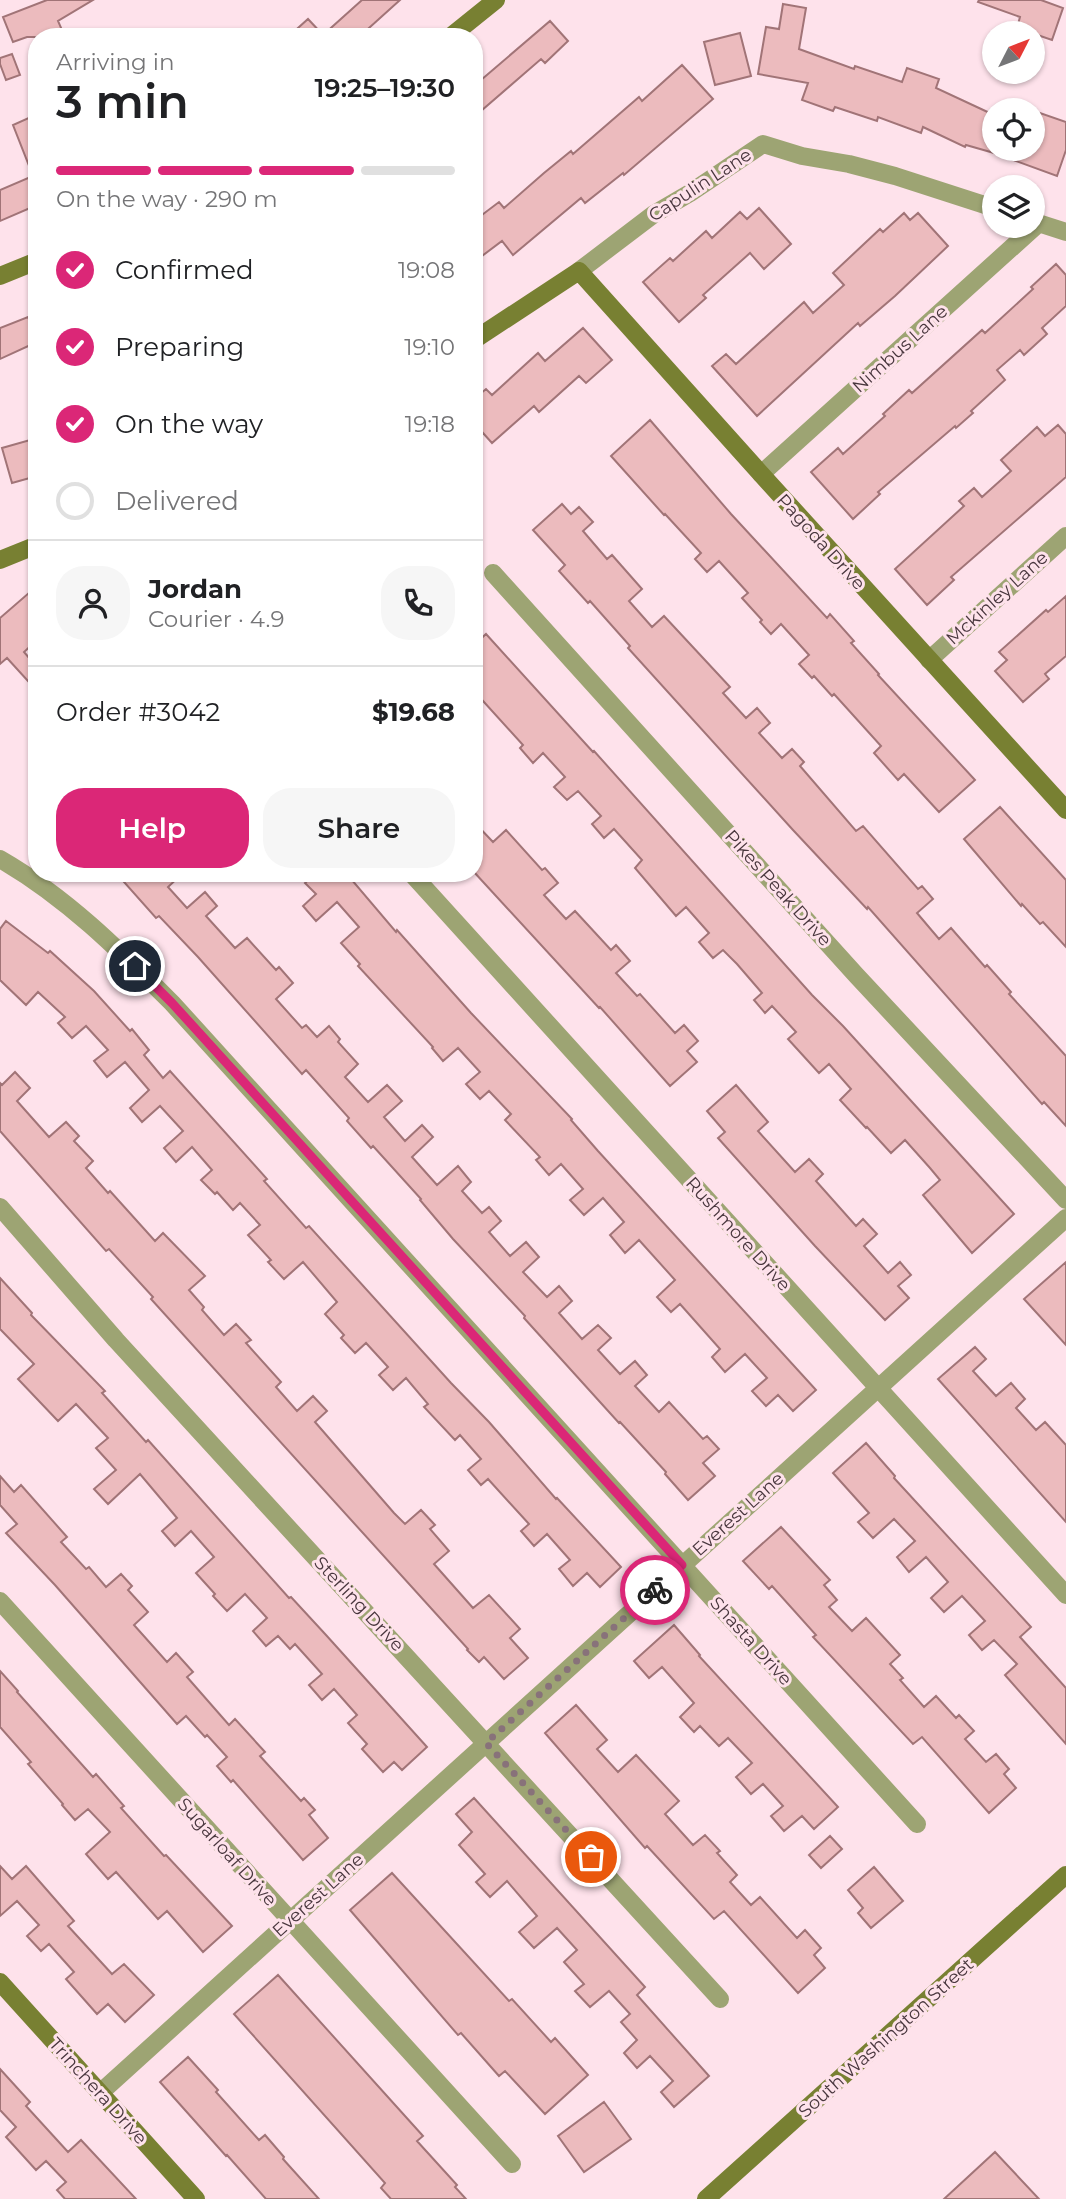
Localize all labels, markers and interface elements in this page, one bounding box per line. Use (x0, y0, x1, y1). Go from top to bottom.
north arrow (982, 21, 1045, 84)
map controls (982, 21, 1045, 238)
text: Arriving in (56, 48, 175, 76)
text: 19:25–19:30 (314, 72, 455, 104)
text: 3 min (56, 73, 189, 130)
button: locate (982, 98, 1045, 161)
street label: Capulin Lane (644, 143, 756, 226)
button: layers (982, 175, 1045, 238)
text: On the way · 290 m (56, 185, 278, 213)
icon: check (56, 251, 94, 289)
text: Confirmed (115, 254, 254, 286)
text: 19:08 (398, 256, 455, 284)
street label: Nimbus Lane (848, 300, 952, 398)
icon: check (56, 328, 94, 366)
text: Preparing (115, 331, 244, 363)
text: 19:10 (404, 333, 455, 361)
icon: check (56, 405, 94, 443)
text: On the way (115, 408, 263, 440)
text: 19:18 (405, 410, 455, 438)
text: Delivered (115, 485, 239, 517)
street label: Pagoda Drive (772, 489, 870, 595)
street label: Mckinley Lane (942, 546, 1052, 649)
button: person (56, 566, 130, 640)
button: phone (381, 566, 455, 640)
text: Jordan (148, 573, 242, 605)
text: Courier · 4.9 (148, 605, 284, 633)
text: Order #3042 (56, 696, 220, 728)
text: $19.68 (372, 696, 455, 728)
button: Help (56, 788, 249, 868)
button: Share (263, 788, 455, 868)
street label: Pikes Peak Drive (720, 825, 836, 951)
pin (105, 936, 165, 996)
icon: home (116, 947, 154, 985)
street label: Rushmore Drive (681, 1172, 795, 1296)
street label: Everest Lane (688, 1467, 788, 1561)
street label: Sterling Drive (309, 1552, 409, 1656)
courier (620, 1555, 690, 1625)
icon: bike (636, 1571, 674, 1609)
street label: Shasta Drive (705, 1592, 797, 1690)
street label: Sugarloaf Drive (173, 1793, 281, 1911)
pin (561, 1827, 621, 1887)
icon: bag (572, 1838, 610, 1876)
street label: Everest Lane (268, 1848, 368, 1942)
street label: South Washington Street (794, 1954, 978, 2122)
street label: Trinchera Drive (44, 2033, 152, 2149)

